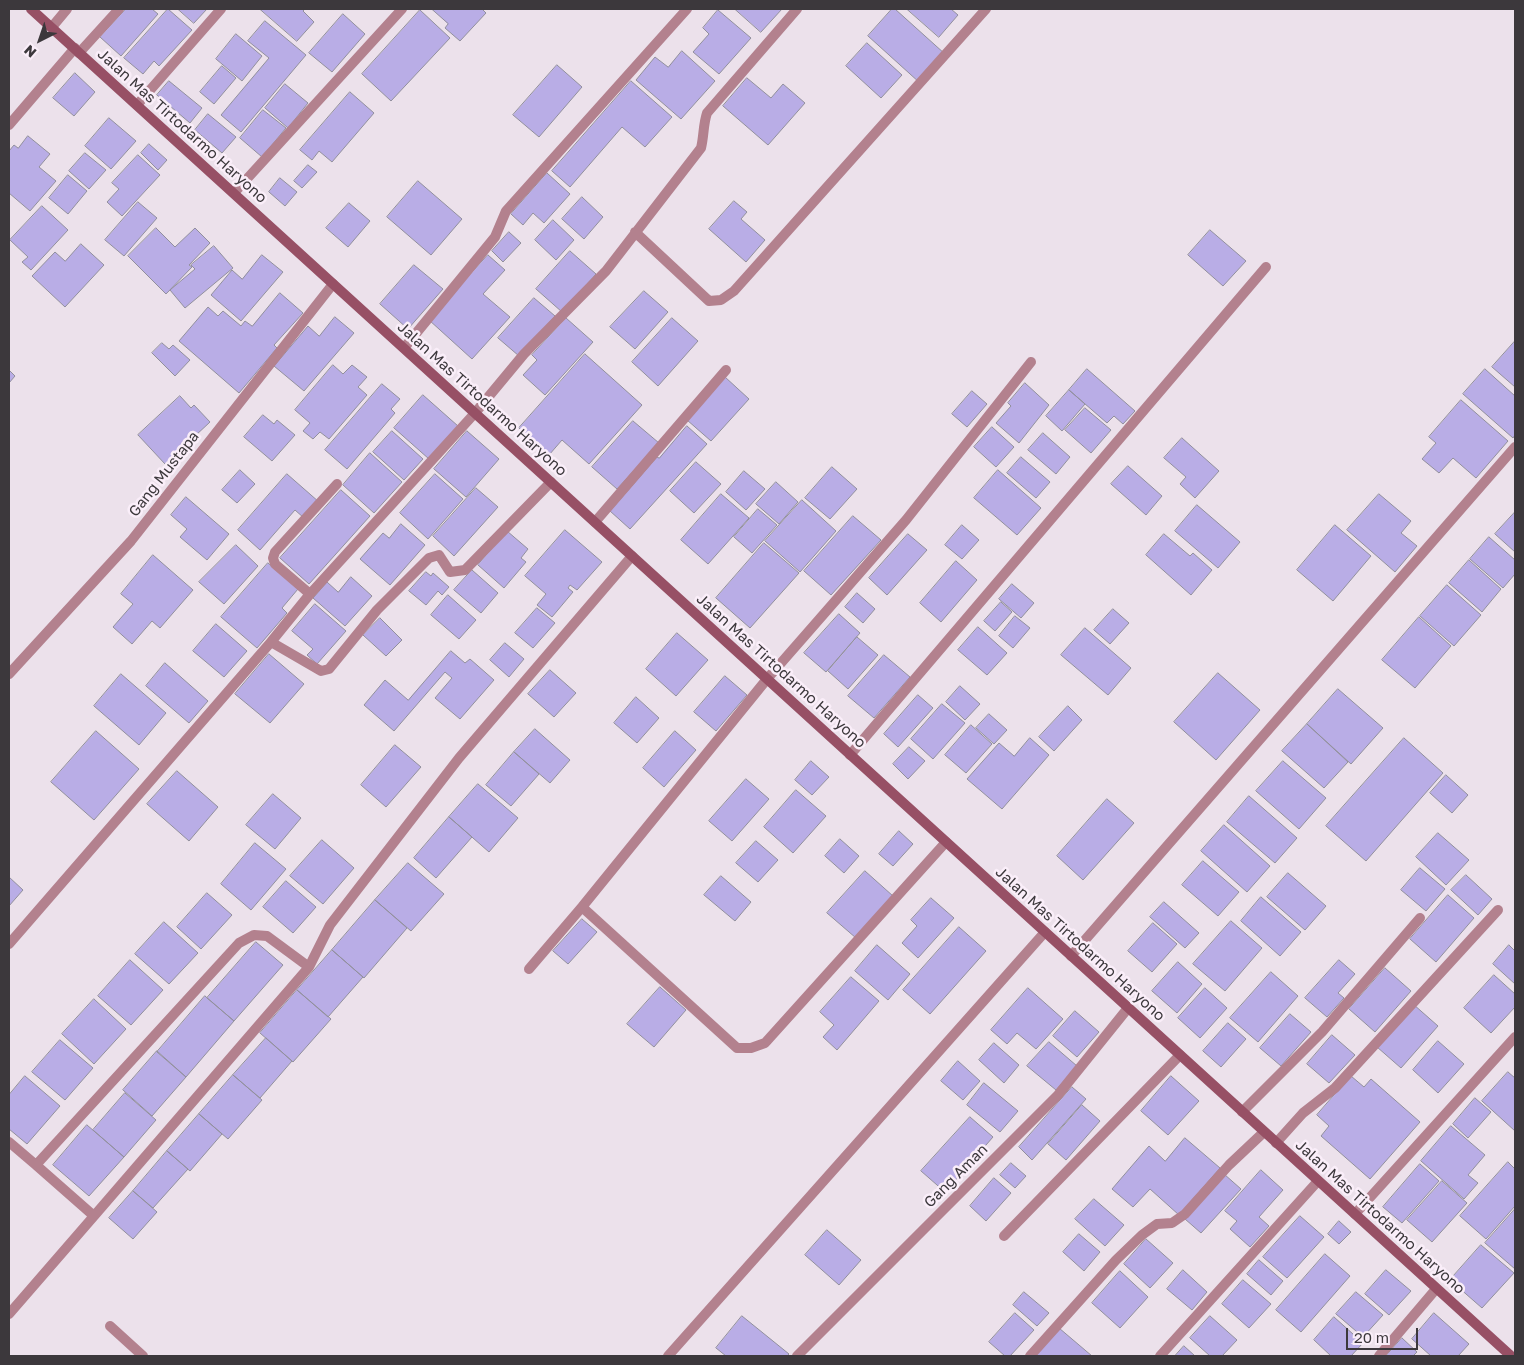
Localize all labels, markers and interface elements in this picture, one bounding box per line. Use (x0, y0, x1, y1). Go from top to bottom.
north arrow (15, 15, 65, 65)
text: N (20, 42, 39, 62)
street label: Jalan Mas Tirtodarmo Haryono (94, 45, 270, 207)
street label: Jalan Mas Tirtodarmo Haryono (394, 318, 570, 480)
street label: Gang Mustapa (125, 428, 203, 520)
street label: Jalan Mas Tirtodarmo Haryono (693, 590, 869, 752)
street label: Jalan Mas Tirtodarmo Haryono (992, 863, 1168, 1025)
street label: Jalan Mas Tirtodarmo Haryono (1292, 1136, 1468, 1298)
street label: Gang Aman (921, 1141, 991, 1211)
scale bar (1349, 1318, 1422, 1350)
text: 20 m (1354, 1328, 1389, 1346)

